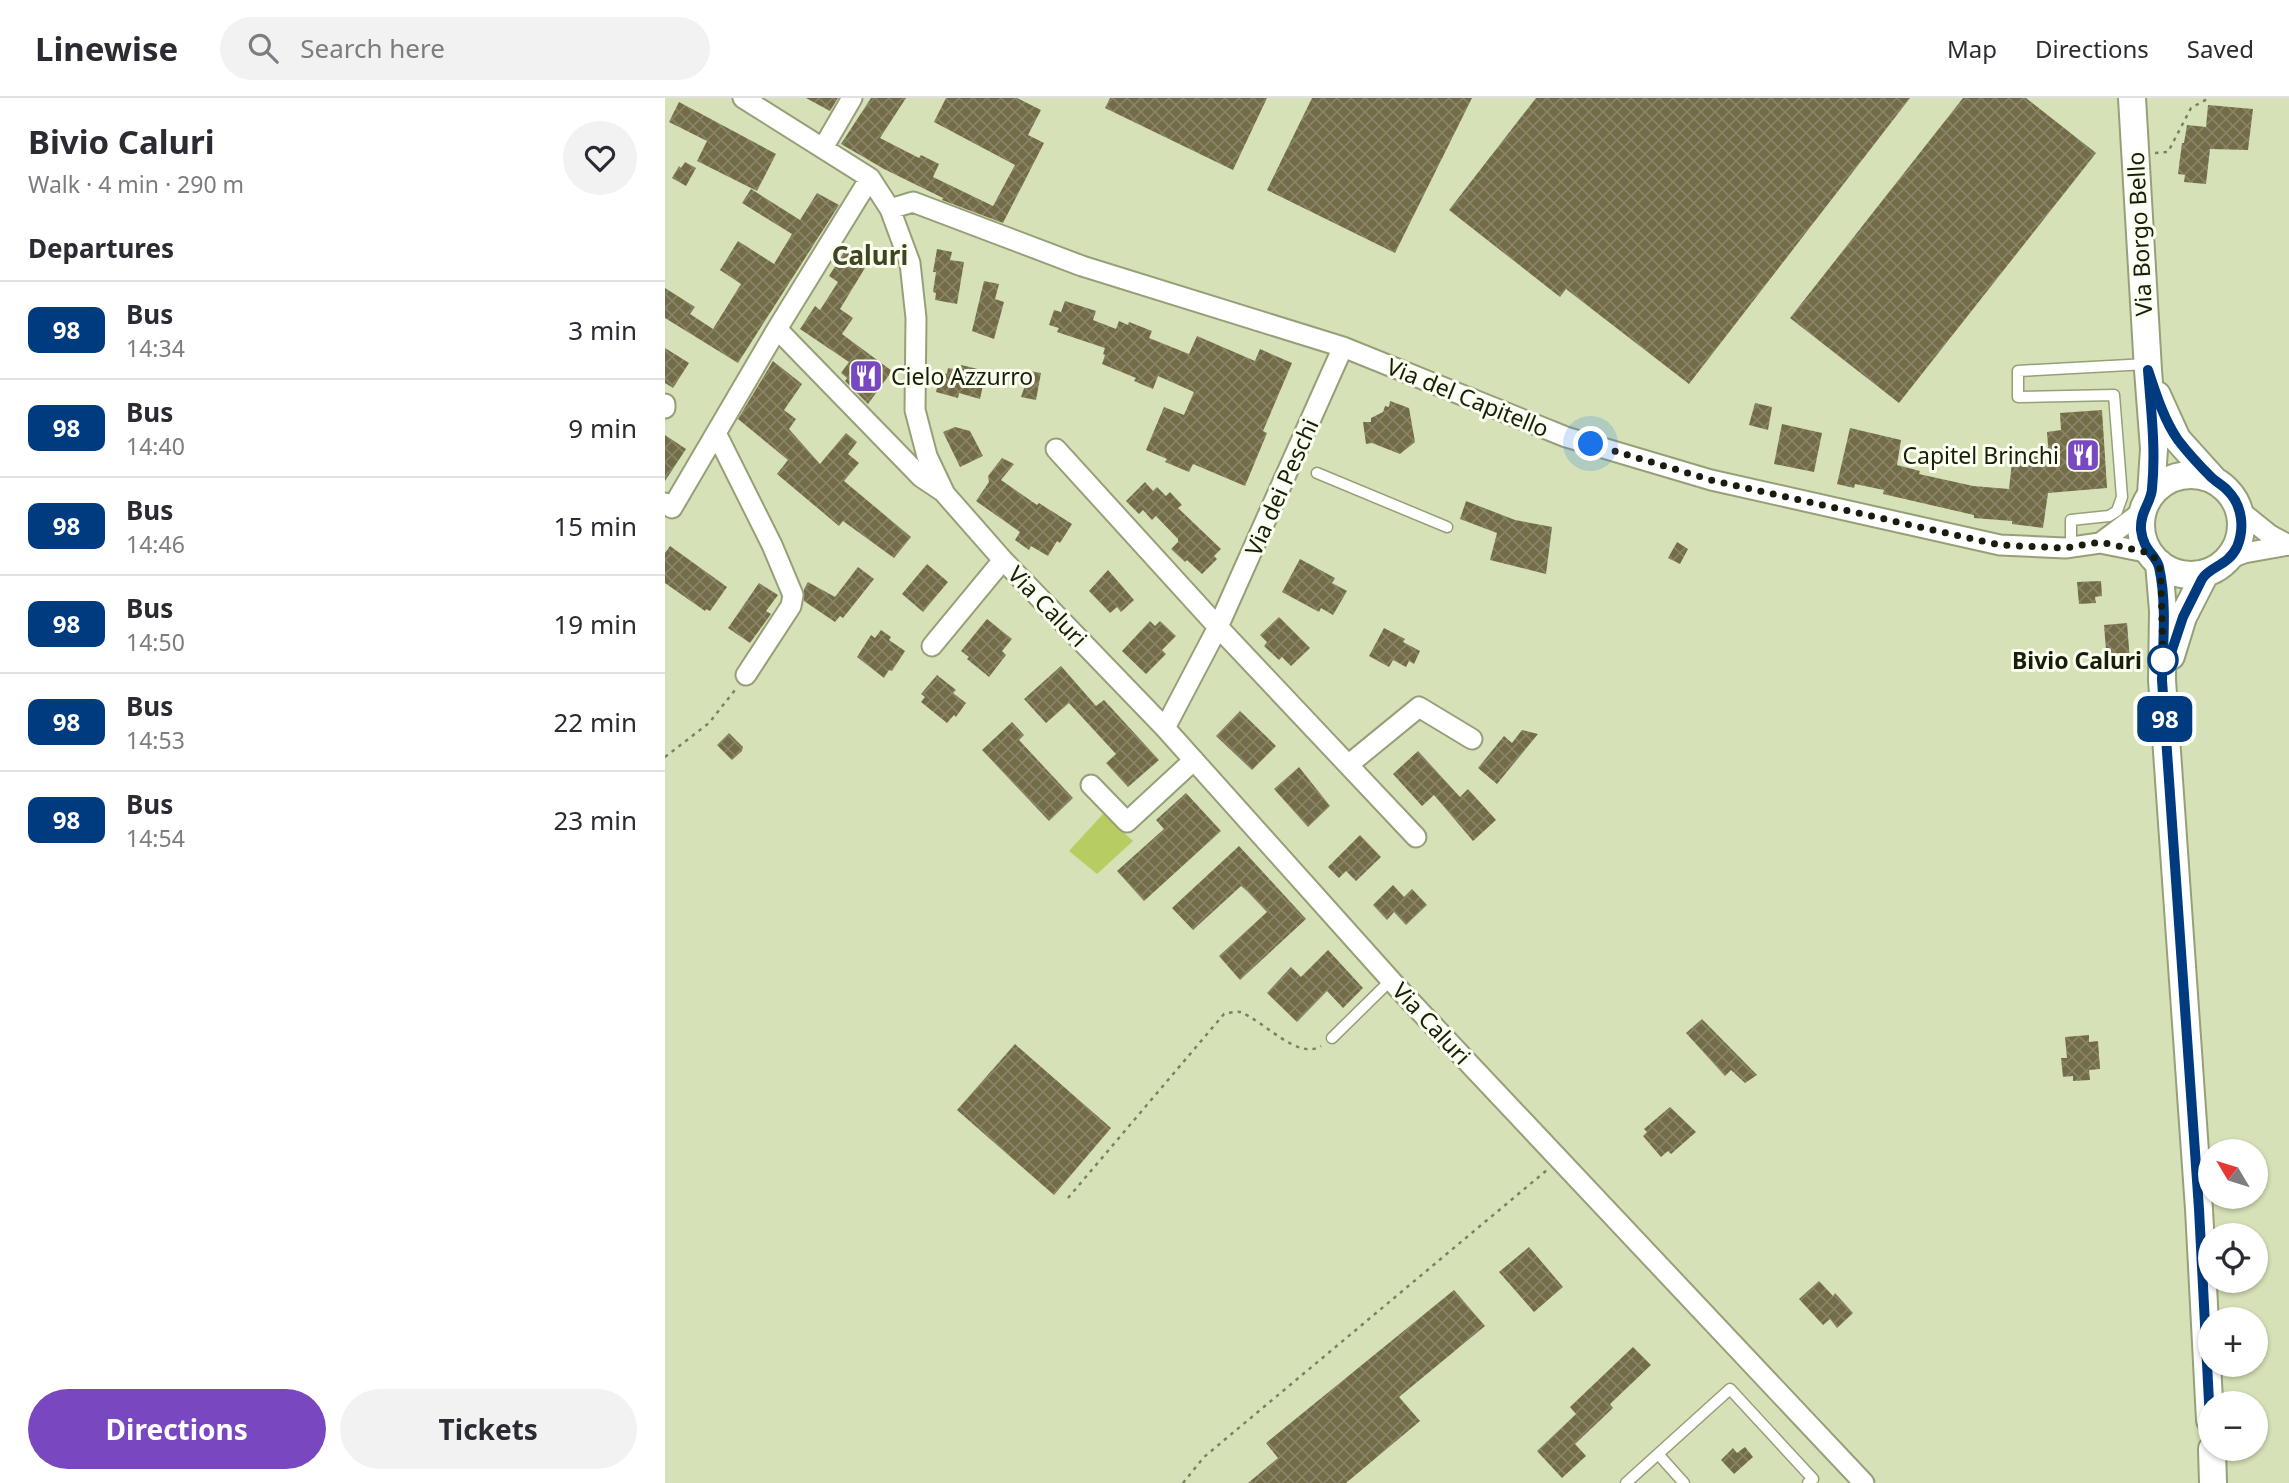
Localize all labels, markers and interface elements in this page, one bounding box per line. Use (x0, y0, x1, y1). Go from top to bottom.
search box (220, 17, 710, 80)
text: Linewise (35, 26, 178, 71)
icon: search (244, 29, 282, 67)
text: Search here (300, 30, 445, 66)
text: Map (1947, 32, 1997, 65)
text: Directions (2035, 32, 2149, 65)
text: Saved (2187, 32, 2254, 65)
text: Bivio Caluri (28, 119, 215, 164)
button: heart (563, 121, 637, 195)
street label: Via Borgo Bello (2119, 151, 2159, 317)
text: Walk · 4 min · 290 m (28, 168, 244, 200)
text: Departures (28, 230, 174, 266)
district label: Caluri (832, 237, 908, 273)
text: Bus (126, 296, 173, 332)
text: 3 min (568, 312, 637, 348)
text: 98 (53, 313, 80, 346)
text: 14:34 (126, 332, 185, 364)
street label: Via del Capitello (1382, 350, 1554, 444)
restaurant icon: Cielo Azzurro (847, 357, 885, 395)
place label: Cielo Azzurro (891, 360, 1033, 392)
text: Bus (126, 394, 173, 430)
text: 9 min (568, 410, 637, 446)
text: 98 (53, 411, 80, 444)
street label: Via dei Peschi (1237, 413, 1325, 561)
your location (1573, 426, 1608, 461)
text: 14:40 (126, 430, 185, 462)
restaurant icon: Capitel Brinchi (2064, 436, 2102, 474)
place label: Capitel Brinchi (1903, 439, 2059, 471)
text: Bus (126, 492, 173, 528)
text: 15 min (553, 508, 637, 544)
text: 98 (53, 509, 80, 542)
text: 14:46 (126, 528, 185, 560)
street label: Via Caluri (1001, 558, 1095, 654)
text: Bus (126, 590, 173, 626)
text: 19 min (553, 606, 637, 642)
text: 98 (53, 607, 80, 640)
text: 14:50 (126, 626, 185, 658)
place label: Bivio Caluri (2012, 644, 2142, 676)
marker: Bivio Caluri (2148, 645, 2178, 675)
text: Bus (126, 688, 173, 724)
line badge: 98 (2133, 696, 2197, 742)
text: 98 (2151, 702, 2179, 735)
text: 22 min (553, 704, 637, 740)
text: 98 (53, 705, 80, 738)
text: 14:53 (126, 724, 185, 756)
text: Bus (126, 786, 173, 822)
text: 23 min (553, 802, 637, 838)
text: 98 (53, 803, 80, 836)
text: 14:54 (126, 822, 185, 854)
street label: Via Caluri (1386, 975, 1478, 1071)
north arrow (2198, 1139, 2268, 1209)
map controls (2198, 1139, 2268, 1461)
button: locate (2198, 1223, 2268, 1293)
button: + (2198, 1307, 2268, 1377)
button: Directions (28, 1389, 326, 1469)
button: Tickets (340, 1389, 637, 1469)
button: − (2198, 1391, 2268, 1461)

